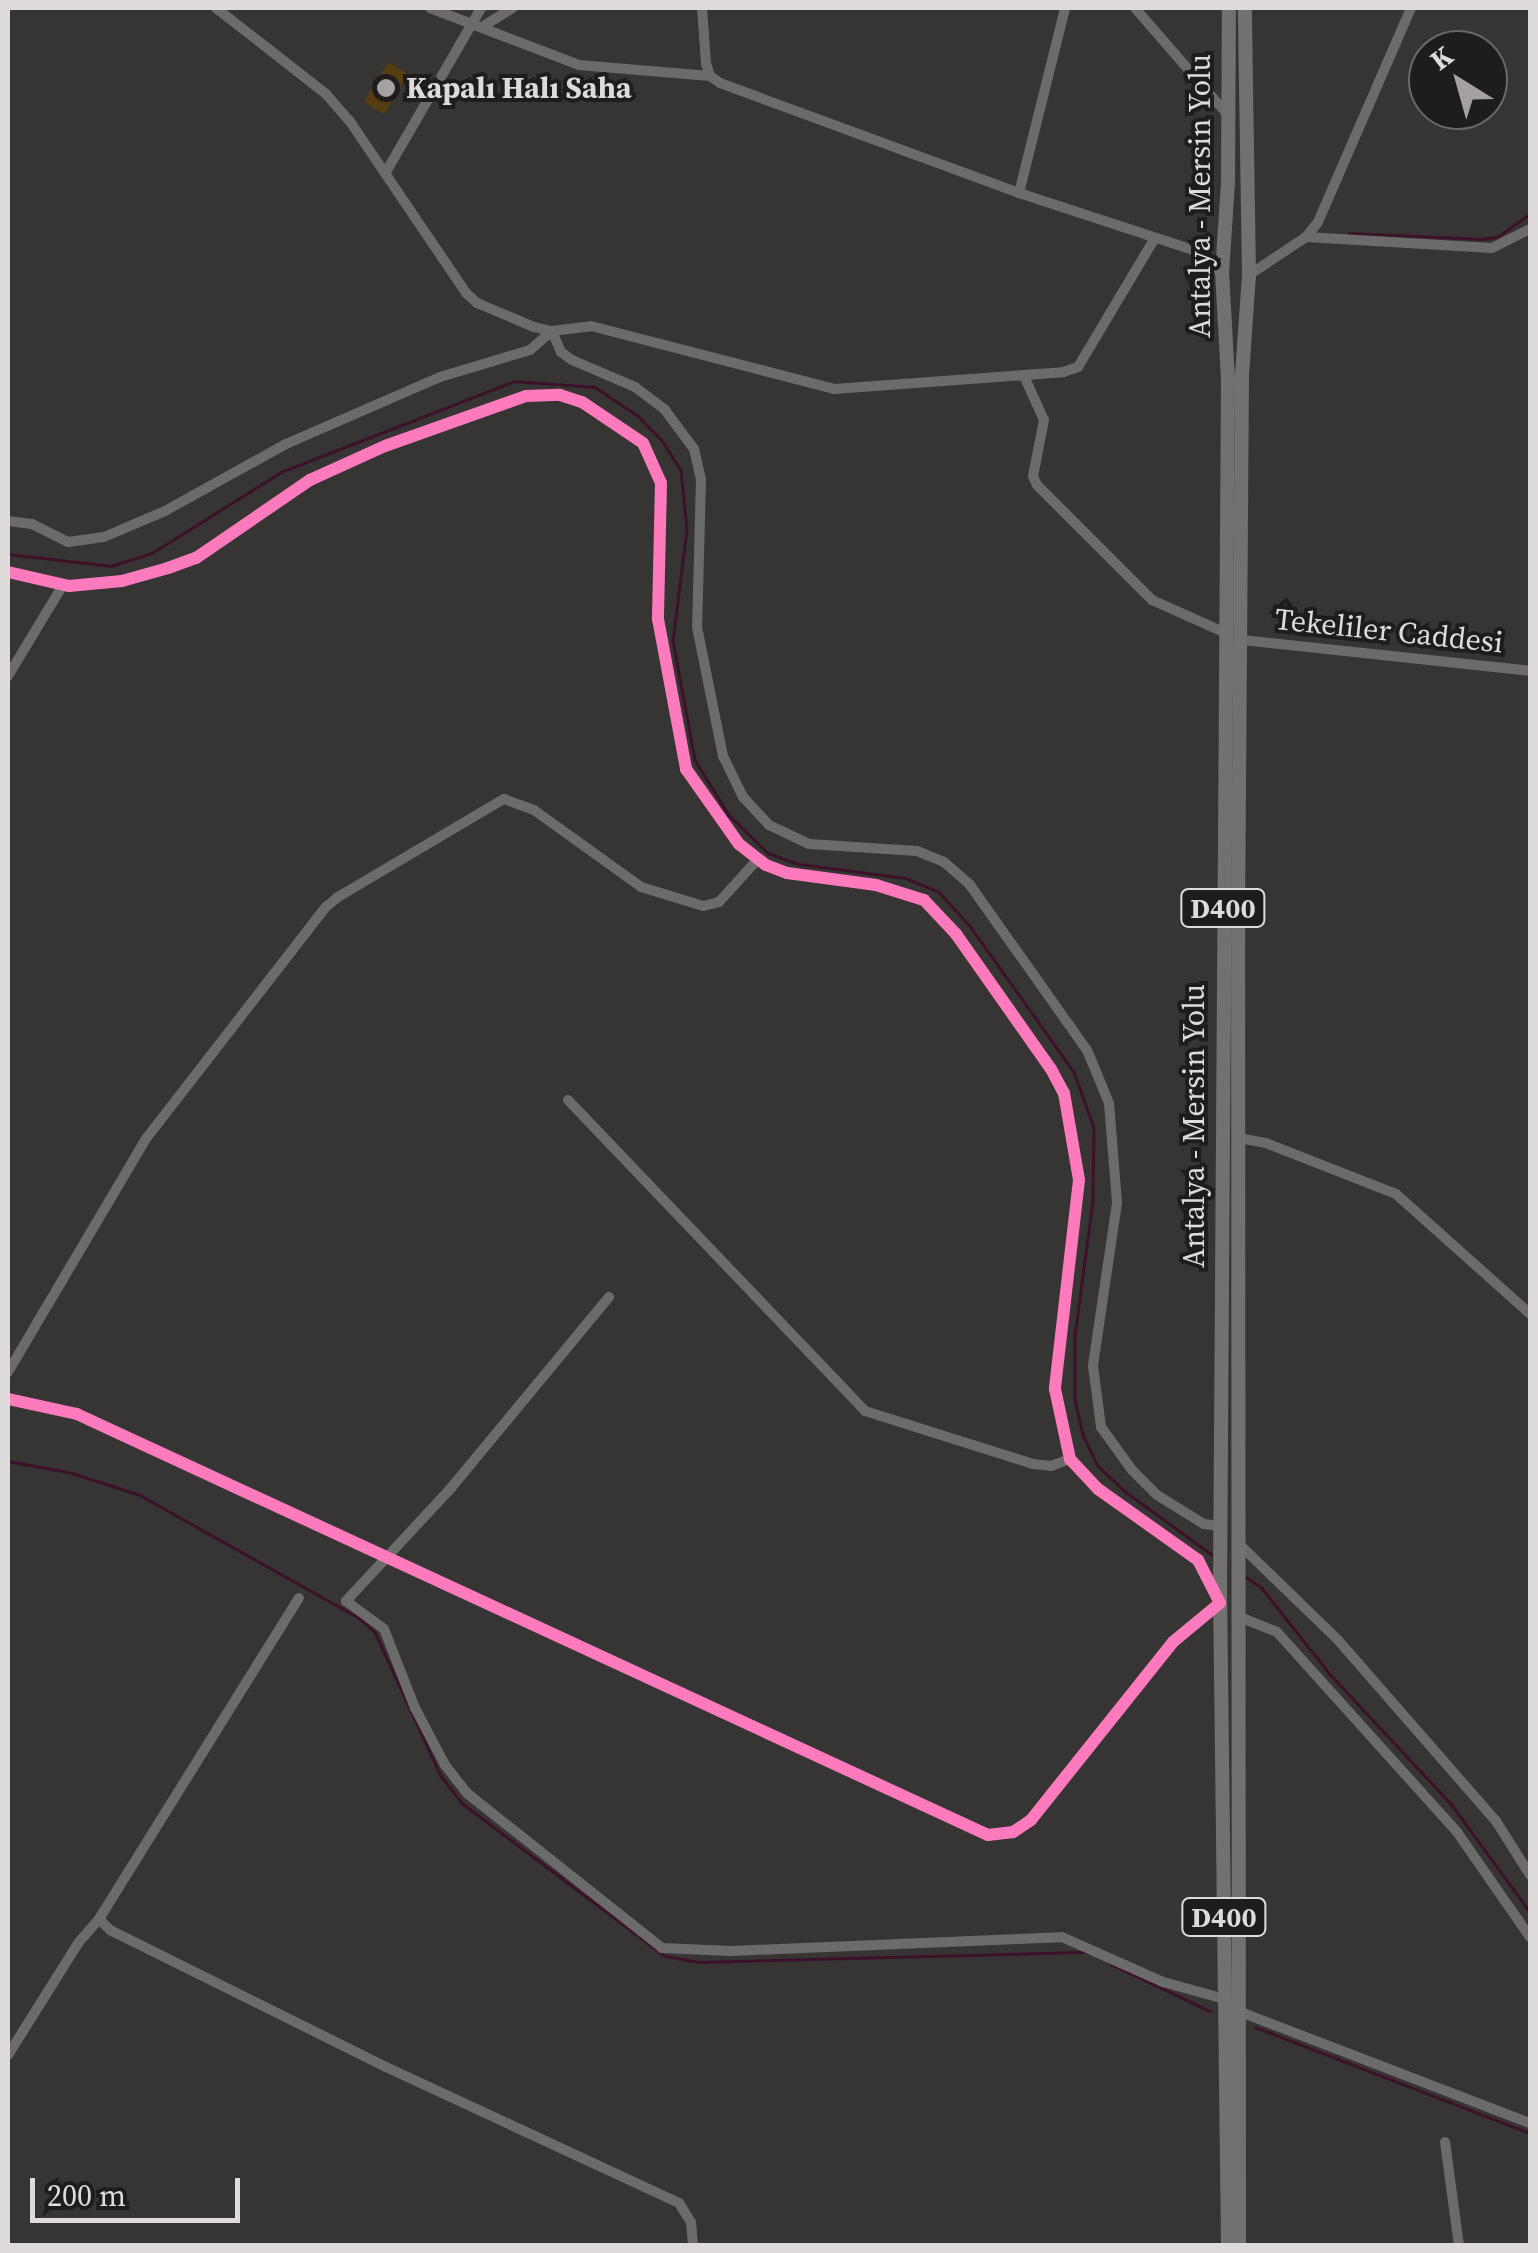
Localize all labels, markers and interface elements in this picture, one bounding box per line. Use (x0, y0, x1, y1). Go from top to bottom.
north arrow (1408, 30, 1508, 130)
text: K (1422, 37, 1460, 79)
street label: Antalya - Mersin Yolu (1182, 54, 1218, 338)
place label: Kapalı Halı Saha (406, 70, 632, 106)
marker: Kapalı Halı Saha (375, 77, 397, 99)
street label: Tekeliler Caddesi (1273, 601, 1505, 661)
road number: D400 (1178, 885, 1268, 931)
street label: Antalya - Mersin Yolu (1176, 984, 1212, 1268)
road number: D400 (1179, 1894, 1269, 1940)
scale bar (35, 2158, 245, 2220)
text: 200 m (47, 2175, 126, 2216)

